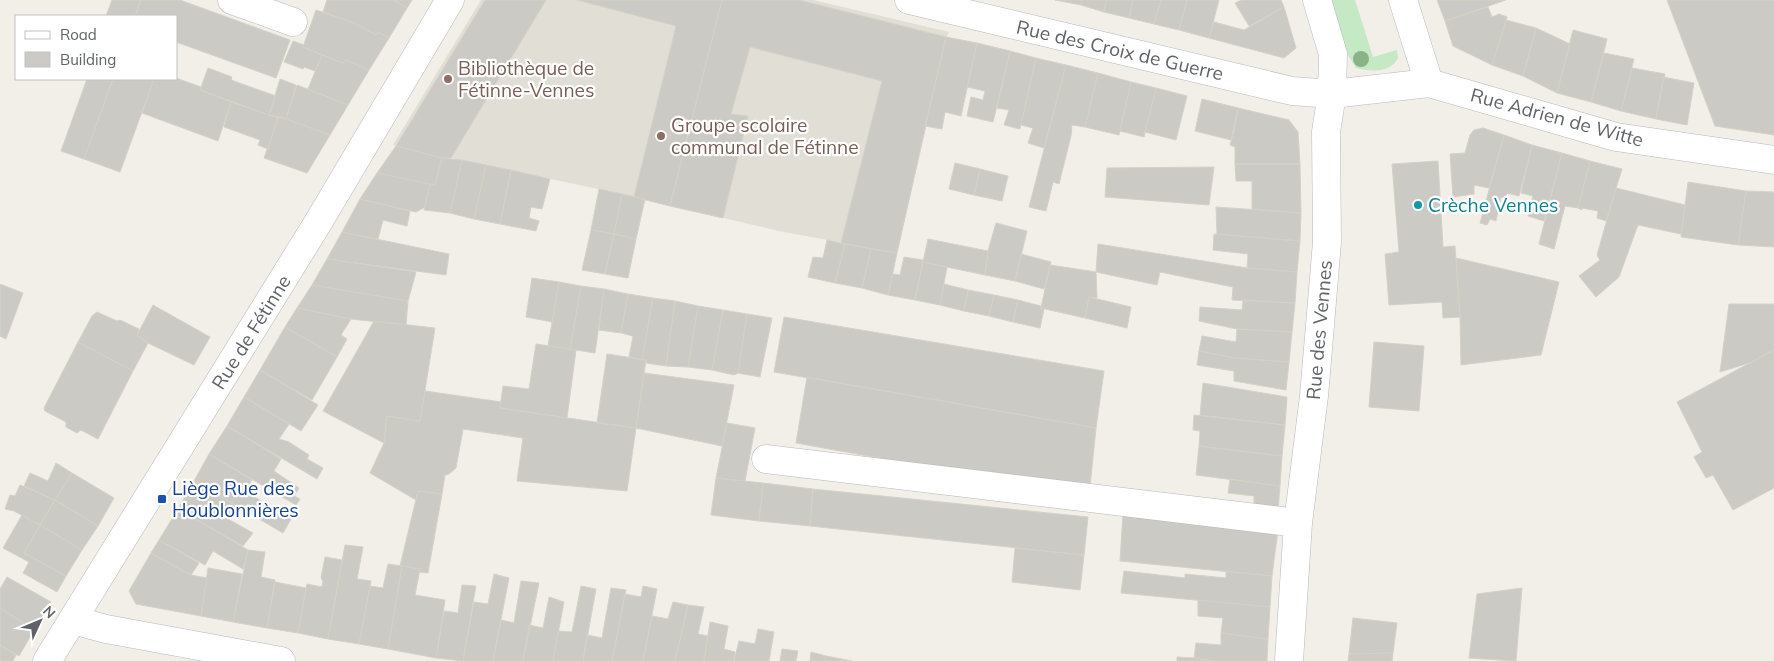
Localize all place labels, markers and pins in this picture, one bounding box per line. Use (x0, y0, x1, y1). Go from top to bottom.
place label: Bibliothèque de Fétinne-Vennes (458, 56, 594, 102)
marker: Bibliothèque de Fétinne-Vennes (442, 73, 454, 85)
place label: Groupe scolaire communal de Fétinne (671, 113, 859, 159)
marker: Groupe scolaire communal de Fétinne (655, 130, 667, 142)
place label: Crèche Vennes (1428, 193, 1558, 217)
marker: Crèche Vennes (1412, 199, 1424, 211)
place label: Liège Rue des Houblonnières (172, 476, 299, 522)
marker: Liège Rue des Houblonnières (156, 493, 168, 505)

